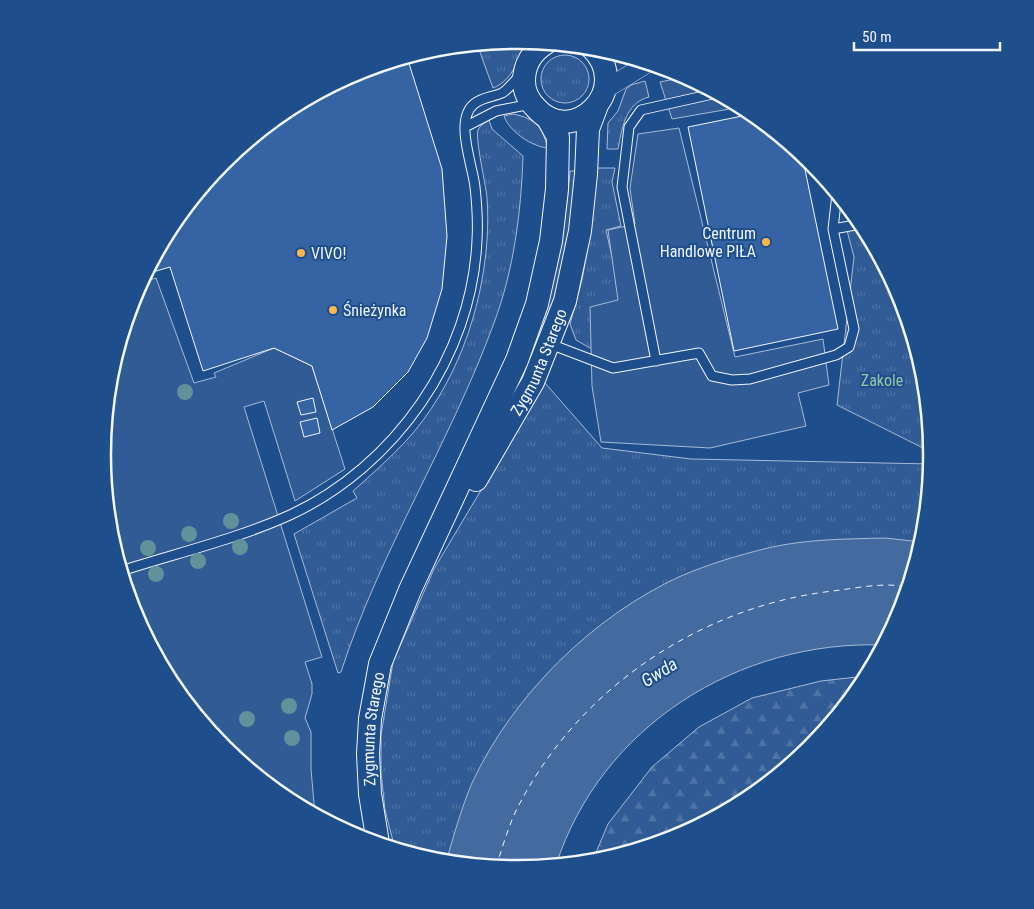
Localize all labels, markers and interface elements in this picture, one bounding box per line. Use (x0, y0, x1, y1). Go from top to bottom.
scale bar (854, 20, 1000, 52)
text: 50 m (862, 28, 892, 46)
place label: Centrum Handlowe PIŁA (660, 224, 756, 261)
marker: Centrum Handlowe PIŁA (760, 236, 772, 248)
place label: VIVO! (311, 244, 346, 263)
marker: VIVO! (295, 247, 307, 259)
place label: Śnieżynka (343, 301, 407, 320)
marker: Śnieżynka (327, 304, 339, 316)
street label: Zygmunta Starego (506, 306, 571, 419)
park label: Zakole (861, 371, 903, 390)
water label: Gwda (637, 653, 681, 691)
street label: Zygmunta Starego (358, 670, 388, 787)

